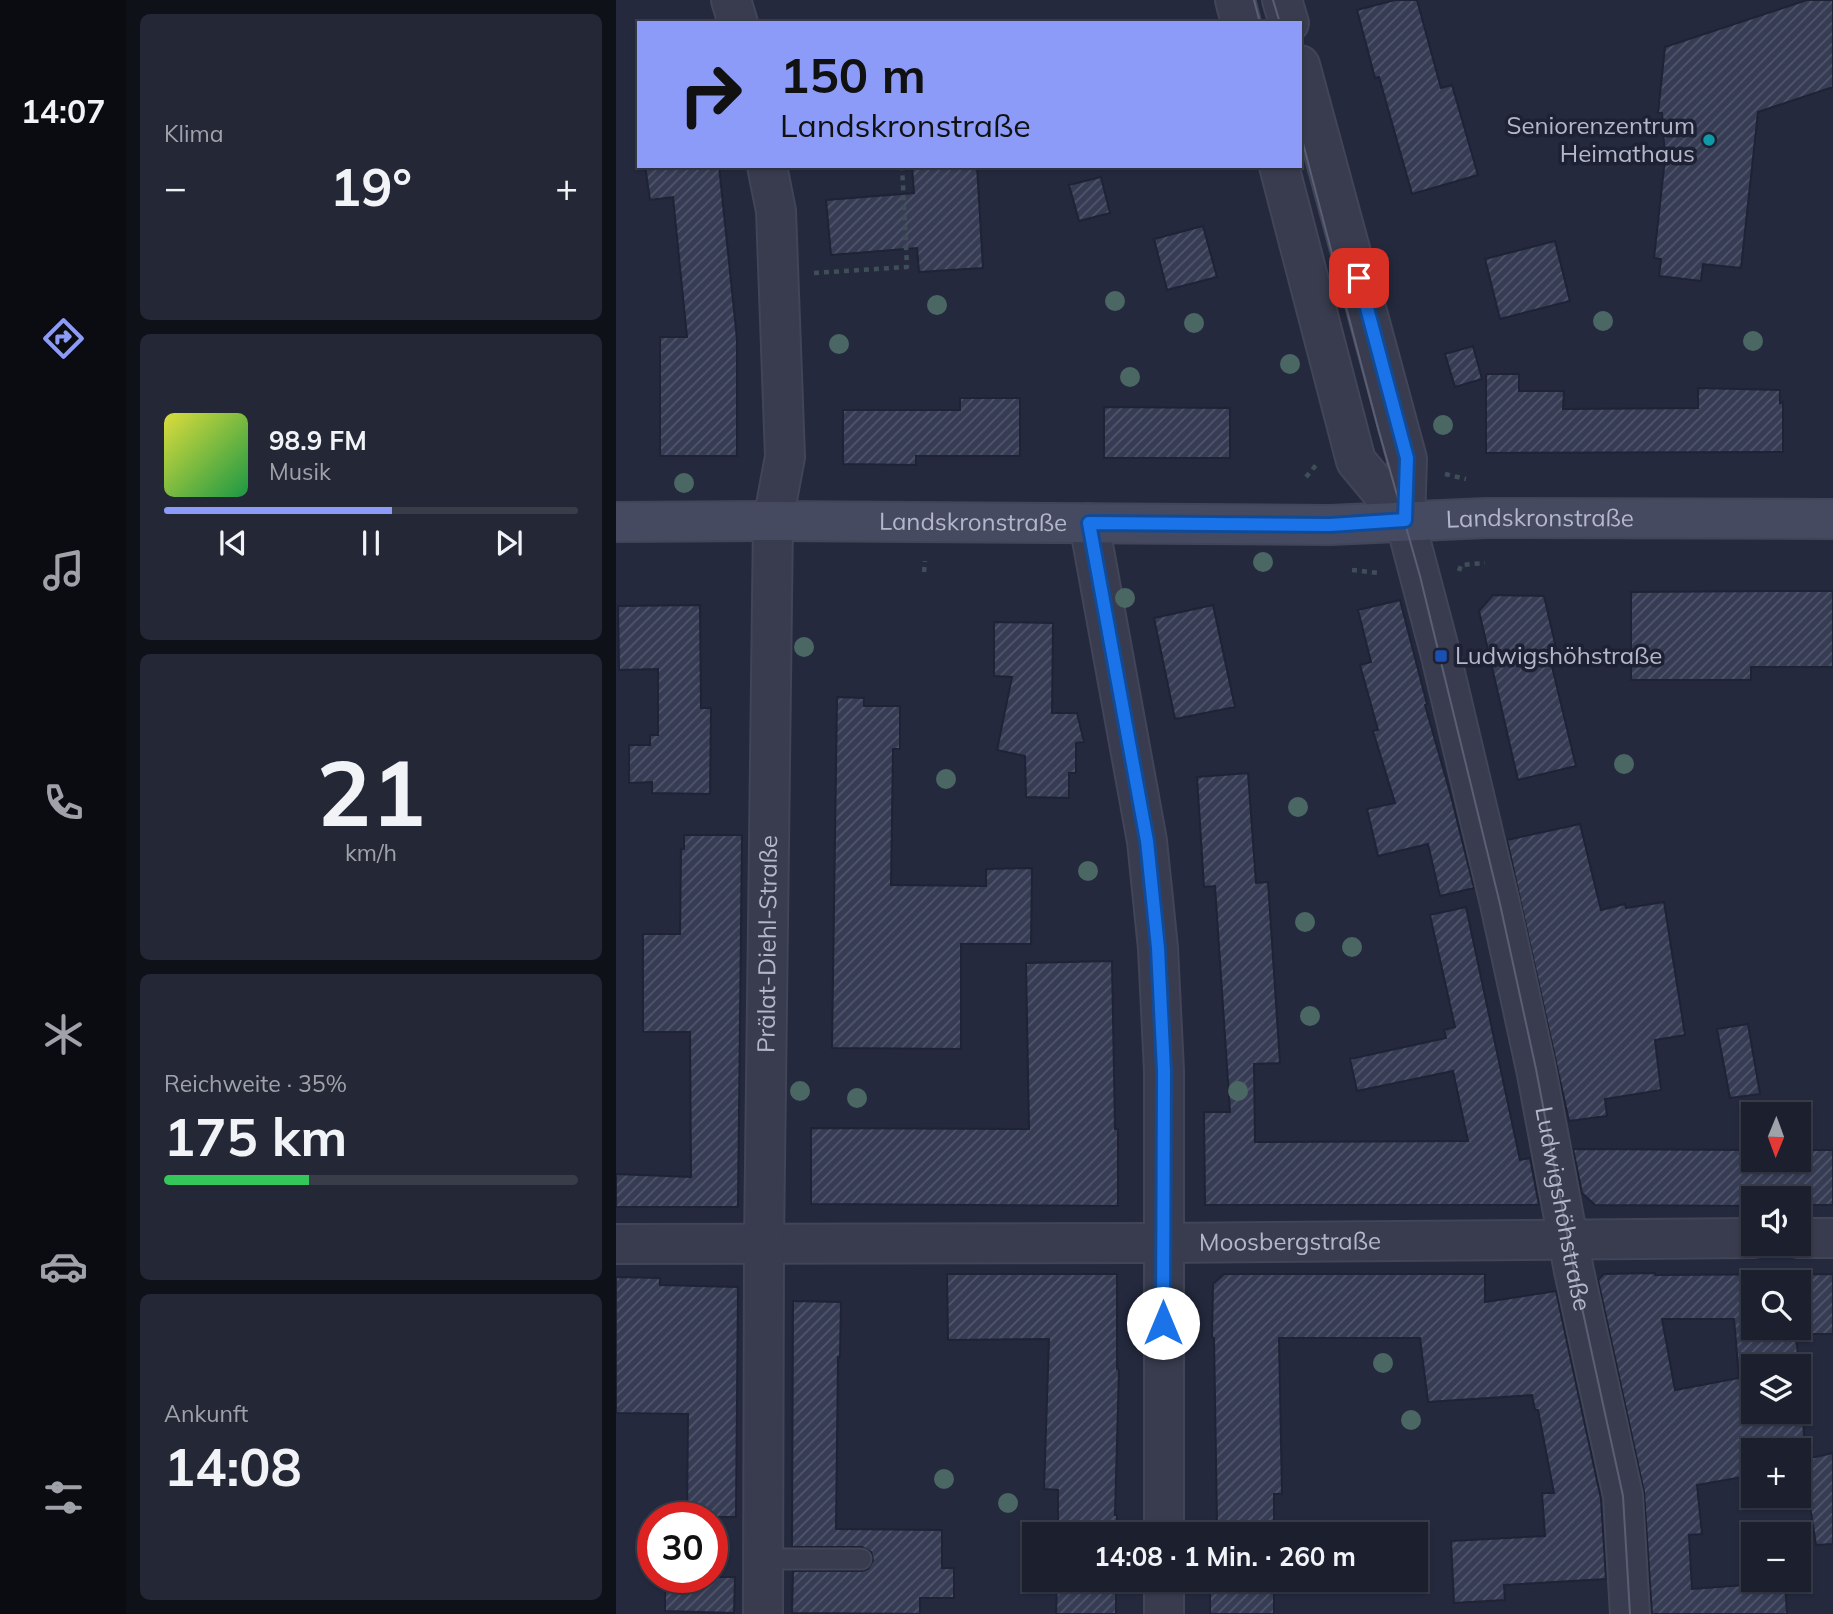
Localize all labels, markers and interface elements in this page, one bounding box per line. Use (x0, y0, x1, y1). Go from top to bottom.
text: 150 m (780, 44, 926, 105)
icon: right (665, 49, 756, 140)
text: 14:07 (21, 91, 105, 131)
text: Landskronstraße (780, 105, 1031, 145)
place label: Seniorenzentrum Heimathaus (1506, 110, 1695, 168)
text: Klima (164, 119, 224, 148)
marker: Seniorenzentrum Heimathaus (1701, 132, 1717, 148)
text: 19° (330, 154, 412, 219)
text: − (164, 163, 187, 211)
text: + (555, 163, 578, 211)
pin (1329, 248, 1389, 308)
icon: arrive (1340, 259, 1378, 297)
icon: directions (39, 314, 88, 363)
text: 98.9 FM (269, 424, 367, 457)
text: Musik (269, 457, 331, 486)
street label: Landskronstraße (1445, 502, 1634, 534)
street label: Landskronstraße (879, 506, 1067, 537)
icon: previous (214, 524, 252, 562)
icon: pause (352, 524, 390, 562)
icon: next (490, 524, 528, 562)
icon: music (39, 546, 88, 595)
place label: Ludwigshöhstraße (1455, 640, 1662, 670)
marker: Ludwigshöhstraße (1433, 648, 1449, 664)
text: 21 (316, 735, 426, 849)
icon: phone (39, 778, 88, 827)
street label: Prälat-Diehl-Straße (750, 835, 783, 1053)
text: km/h (345, 838, 397, 867)
icon: climate (39, 1010, 88, 1059)
text: Reichweite · 35% (164, 1069, 347, 1098)
north arrow (1741, 1102, 1811, 1172)
map controls (1741, 1102, 1811, 1592)
text: 175 km (164, 1104, 347, 1169)
street label: Ludwigshöhstraße (1529, 1104, 1598, 1313)
button: sound (1741, 1186, 1811, 1256)
street label: Moosbergstraße (1199, 1225, 1381, 1257)
icon: car (39, 1242, 88, 1291)
button: search (1741, 1270, 1811, 1340)
position arrow (1126, 1286, 1200, 1360)
button: layers (1741, 1354, 1811, 1424)
text: Ankunft (164, 1399, 248, 1428)
text: 14:08 (164, 1434, 302, 1499)
button: + (1741, 1438, 1811, 1508)
icon: filters (39, 1473, 88, 1522)
speed limit sign: 30 (637, 1502, 728, 1593)
button: − (1741, 1522, 1811, 1592)
text: 14:08 · 1 Min. · 260 m (1094, 1540, 1356, 1573)

